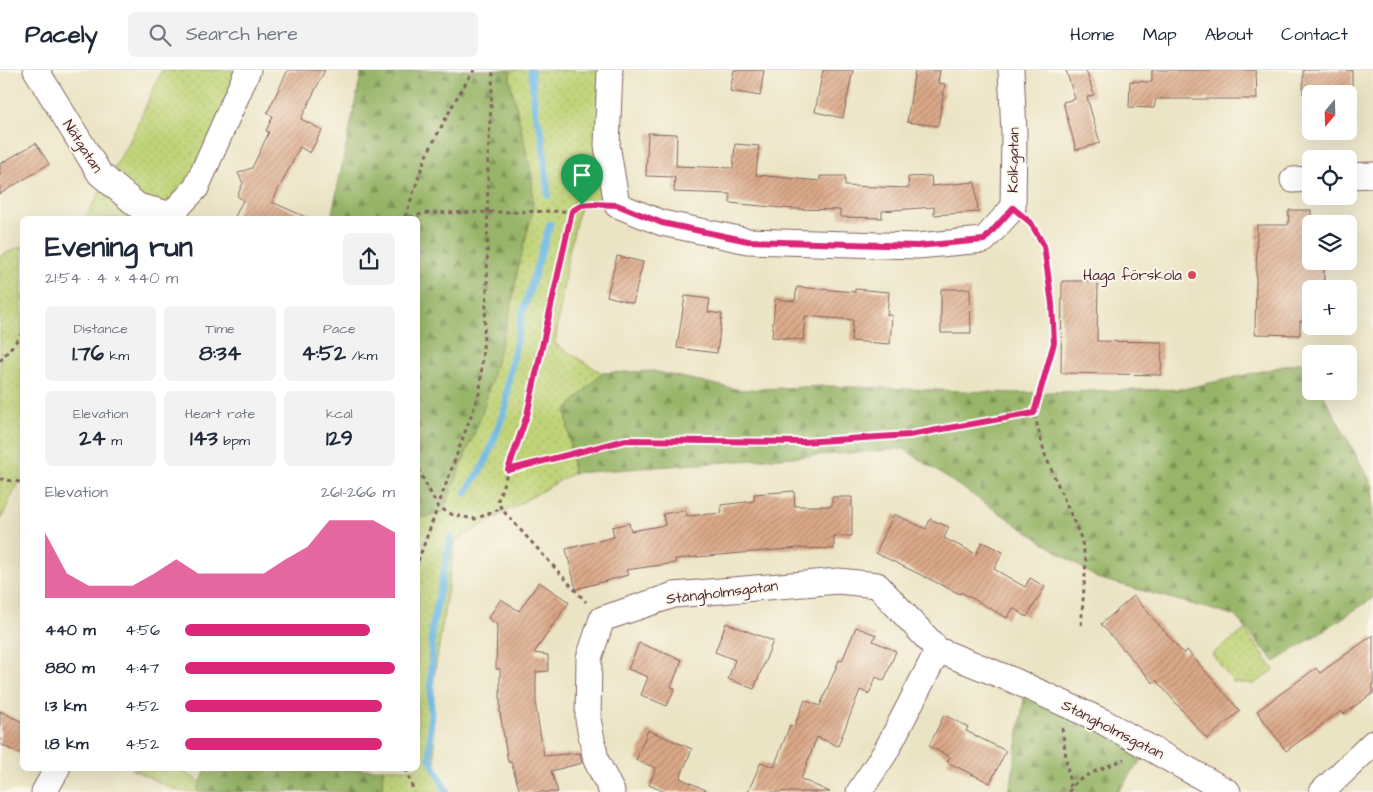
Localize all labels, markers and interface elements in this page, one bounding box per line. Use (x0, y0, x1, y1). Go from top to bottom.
search box (128, 12, 478, 57)
text: Pacely (25, 18, 98, 52)
icon: search (146, 21, 174, 49)
text: Search here (186, 21, 298, 48)
text: Home (1070, 22, 1115, 47)
text: Map (1143, 22, 1177, 47)
text: About (1205, 22, 1253, 47)
text: Contact (1281, 22, 1348, 47)
north arrow (1302, 85, 1358, 140)
map controls (1302, 85, 1357, 400)
street label: Nätgatan (57, 116, 108, 178)
street label: Kolkgatan (1002, 127, 1026, 193)
button: locate (1302, 150, 1357, 205)
pin (561, 154, 603, 205)
icon: arrive (568, 161, 596, 189)
button: layers (1302, 215, 1357, 270)
text: Evening run (45, 228, 193, 267)
button: share (343, 233, 395, 285)
place label: Haga förskola (1083, 265, 1182, 287)
text: 21:54 · 4 × 440 m (45, 267, 178, 289)
marker: Haga förskola (1186, 269, 1198, 281)
button: + (1302, 280, 1357, 335)
text: Distance (73, 319, 128, 339)
text: Time (205, 319, 235, 339)
text: Pace (323, 319, 356, 339)
text: 1.76 (72, 339, 104, 368)
text: 8:34 (199, 339, 241, 368)
text: 4:52 (301, 339, 346, 368)
button: − (1302, 345, 1357, 400)
text: km (104, 346, 129, 366)
text: /km (346, 346, 377, 366)
text: Elevation (73, 404, 128, 424)
text: Heart rate (185, 404, 255, 424)
text: kcal (326, 404, 353, 424)
text: 24 (79, 424, 106, 453)
text: 143 (190, 424, 218, 453)
text: 129 (326, 424, 353, 453)
text: m (106, 431, 122, 451)
text: bpm (218, 431, 250, 451)
text: Elevation (45, 481, 108, 503)
text: 261–266 m (321, 481, 395, 503)
street label: Stångholmsgatan (665, 575, 780, 611)
text: 440 m (45, 619, 96, 641)
text: 4:56 (125, 619, 160, 641)
text: 880 m (45, 657, 95, 679)
text: 4:47 (125, 657, 159, 679)
text: 1.3 km (45, 695, 86, 717)
text: 4:52 (125, 695, 159, 717)
street label: Stångholmsgatan (1057, 695, 1168, 765)
text: 1.8 km (45, 733, 88, 755)
text: 4:52 (125, 733, 159, 755)

